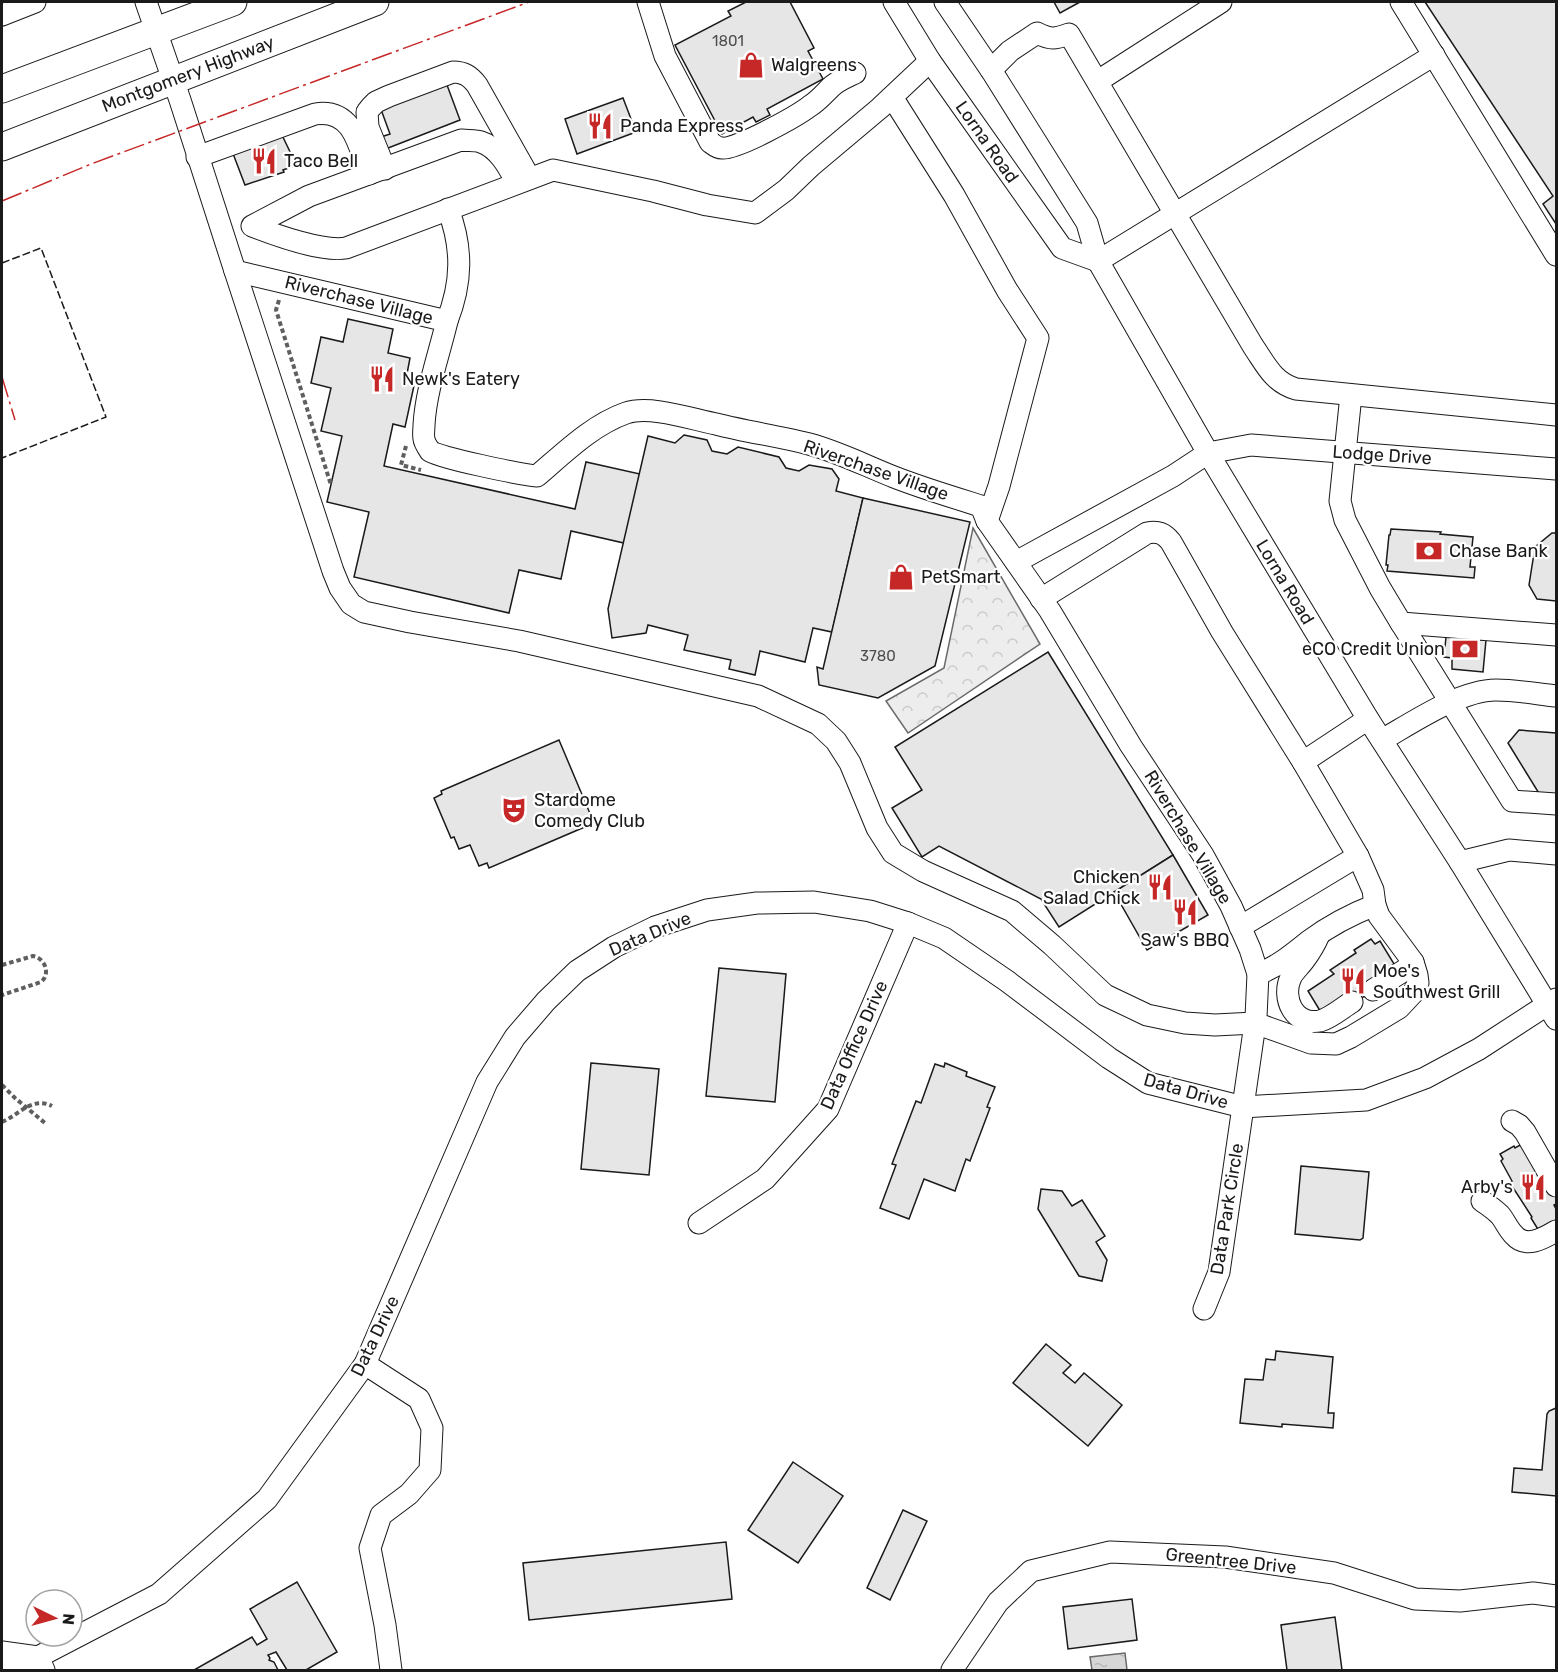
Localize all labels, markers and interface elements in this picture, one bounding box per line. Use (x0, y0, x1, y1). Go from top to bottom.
street label: Montgomery Highway (99, 31, 277, 117)
house number: 1801 (712, 32, 744, 50)
shop icon: Walgreens (736, 50, 766, 80)
place label: Walgreens (771, 54, 857, 76)
street label: Lorna Road (951, 97, 1023, 187)
restaurant icon: Panda Express (585, 111, 615, 141)
place label: Panda Express (620, 115, 744, 137)
restaurant icon: Taco Bell (249, 146, 279, 176)
place label: Taco Bell (284, 150, 358, 172)
street label: Riverchase Village (283, 271, 435, 329)
restaurant icon: Newk's Eatery (367, 364, 397, 394)
place label: Newk's Eatery (402, 368, 520, 390)
street label: Riverchase Village (800, 435, 952, 505)
street label: Lodge Drive (1332, 441, 1432, 469)
street label: Lorna Road (1251, 536, 1319, 628)
bank icon: Chase Bank (1414, 536, 1444, 566)
place label: Chase Bank (1449, 540, 1548, 562)
shop icon: PetSmart (886, 562, 916, 592)
place label: PetSmart (921, 566, 1001, 588)
bank icon: eCO Credit Union (1450, 634, 1480, 664)
place label: eCO Credit Union (1302, 638, 1445, 660)
house number: 3780 (860, 647, 896, 665)
street label: Riverchase Village (1139, 766, 1237, 908)
place label: Stardome Comedy Club (534, 789, 645, 832)
theatre icon: Stardome Comedy Club (499, 795, 529, 825)
place label: Chicken Salad Chick (1043, 866, 1141, 909)
restaurant icon: Chicken Salad Chick (1145, 872, 1175, 902)
restaurant icon: Saw's BBQ (1170, 897, 1200, 927)
street label: Data Drive (606, 907, 694, 961)
place label: Saw's BBQ (1141, 929, 1229, 951)
place label: Moe's Southwest Grill (1373, 960, 1500, 1003)
restaurant icon: Moe's Southwest Grill (1338, 966, 1368, 996)
street label: Data Office Drive (816, 977, 892, 1113)
street label: Data Drive (1141, 1068, 1231, 1114)
street label: Data Park Circle (1206, 1142, 1248, 1276)
restaurant icon: Arby's (1518, 1172, 1548, 1202)
place label: Arby's (1461, 1176, 1513, 1198)
street label: Data Drive (346, 1292, 404, 1380)
street label: Greentree Drive (1164, 1543, 1298, 1579)
north arrow (24, 1588, 84, 1648)
text: N (58, 1613, 78, 1626)

